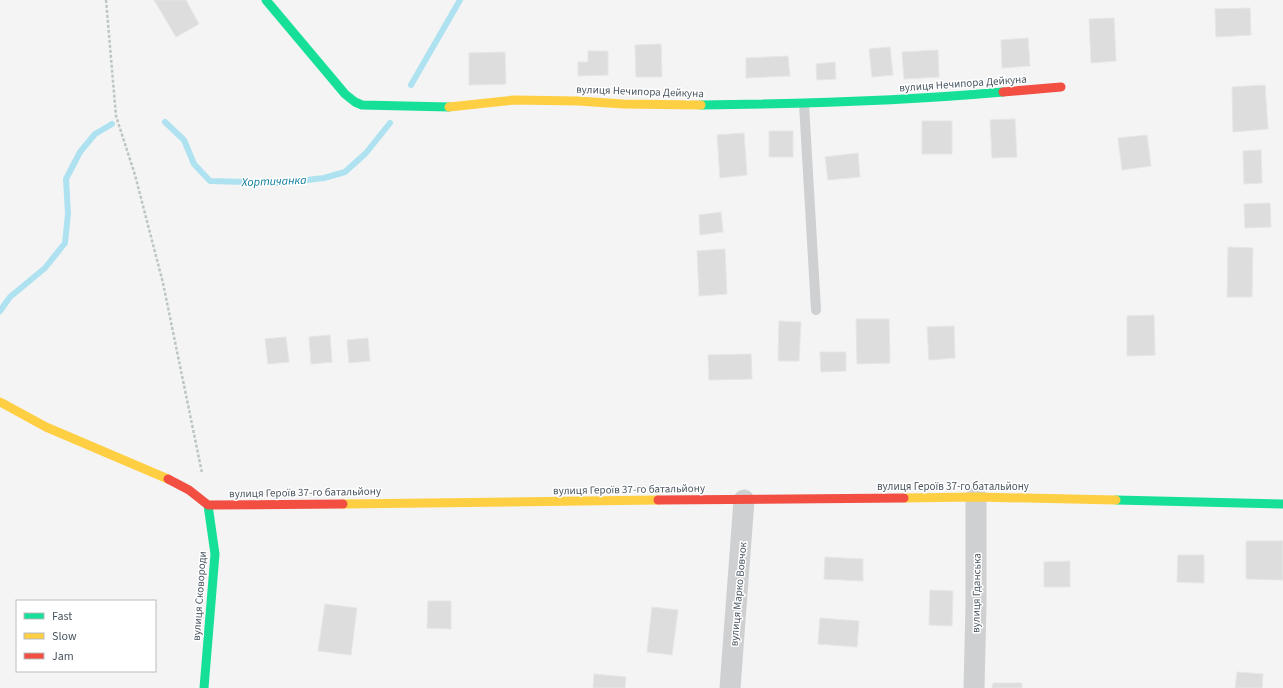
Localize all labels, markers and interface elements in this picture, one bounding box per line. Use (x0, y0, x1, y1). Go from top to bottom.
street label: вулиця Нечипора Дейкуна (899, 72, 1027, 95)
street label: вулиця Нечипора Дейкуна (576, 82, 704, 101)
water label: Хортичанка (240, 172, 307, 191)
street label: вулиця Героїв 37-го батальйону (877, 479, 1029, 494)
street label: вулиця Героїв 37-го батальйону (553, 481, 705, 498)
street label: вулиця Героїв 37-го батальйону (229, 484, 381, 501)
street label: вулиця Марко Вовчок (726, 541, 751, 647)
street label: вулиця Сковороди (189, 551, 210, 641)
street label: вулиця Гданська (968, 553, 985, 633)
legend (16, 600, 156, 672)
text: Fast (52, 608, 72, 625)
text: Slow (52, 628, 77, 645)
text: Jam (52, 648, 74, 665)

